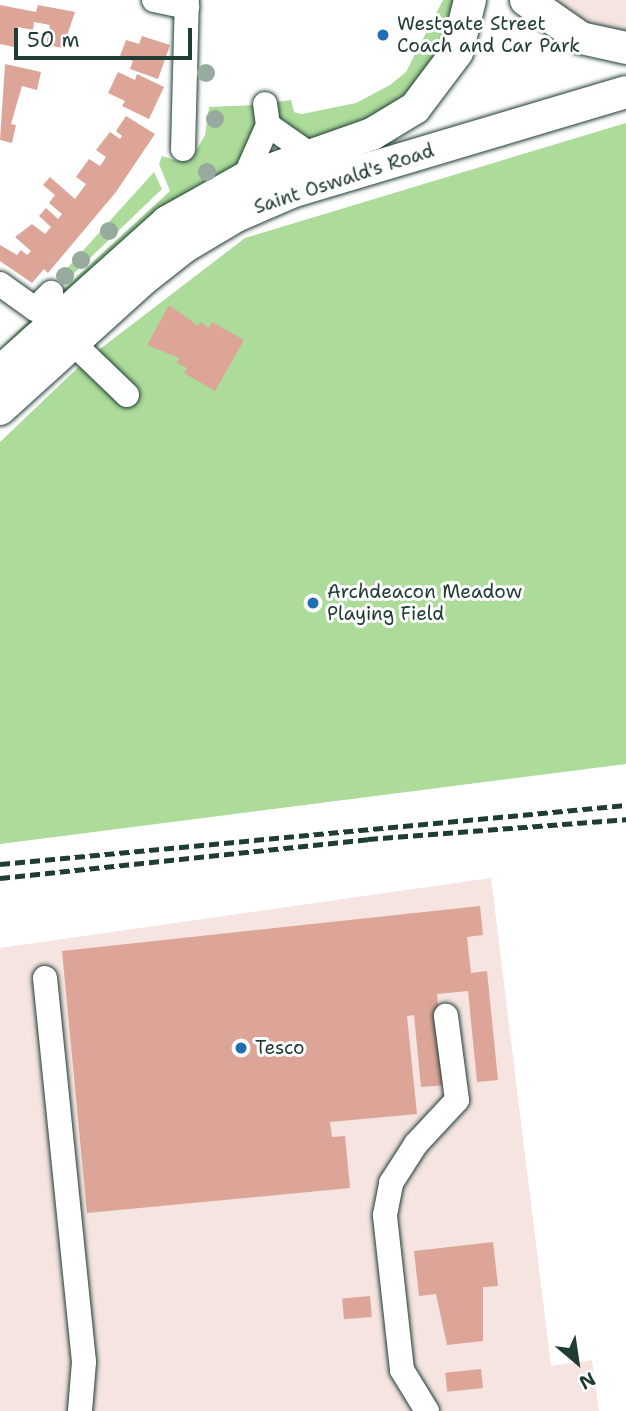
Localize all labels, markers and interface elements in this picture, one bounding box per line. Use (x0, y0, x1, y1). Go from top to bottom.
place label: Westgate Street Coach and Car Park (397, 13, 580, 57)
scale bar (18, 14, 196, 58)
text: 50 m (27, 26, 80, 54)
marker: Westgate Street Coach and Car Park (375, 27, 391, 43)
street label: Saint Oswald's Road (251, 139, 437, 219)
place label: Archdeacon Meadow Playing Field (327, 581, 522, 625)
marker: Archdeacon Meadow Playing Field (305, 595, 321, 611)
place label: Tesco (255, 1037, 305, 1059)
marker: Tesco (233, 1040, 249, 1056)
north arrow (542, 1327, 612, 1397)
text: N (575, 1366, 600, 1395)

